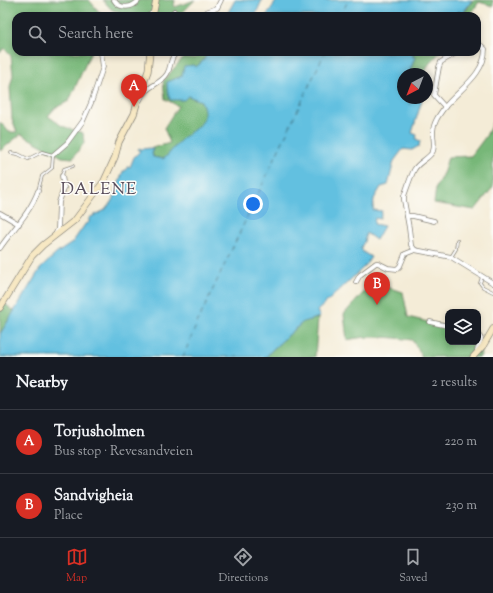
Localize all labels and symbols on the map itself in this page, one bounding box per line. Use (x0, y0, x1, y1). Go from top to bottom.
north arrow (397, 68, 433, 104)
pin: A (121, 74, 147, 107)
district label: DALENE (61, 178, 137, 202)
your location (243, 194, 263, 214)
pin: B (364, 272, 390, 305)

